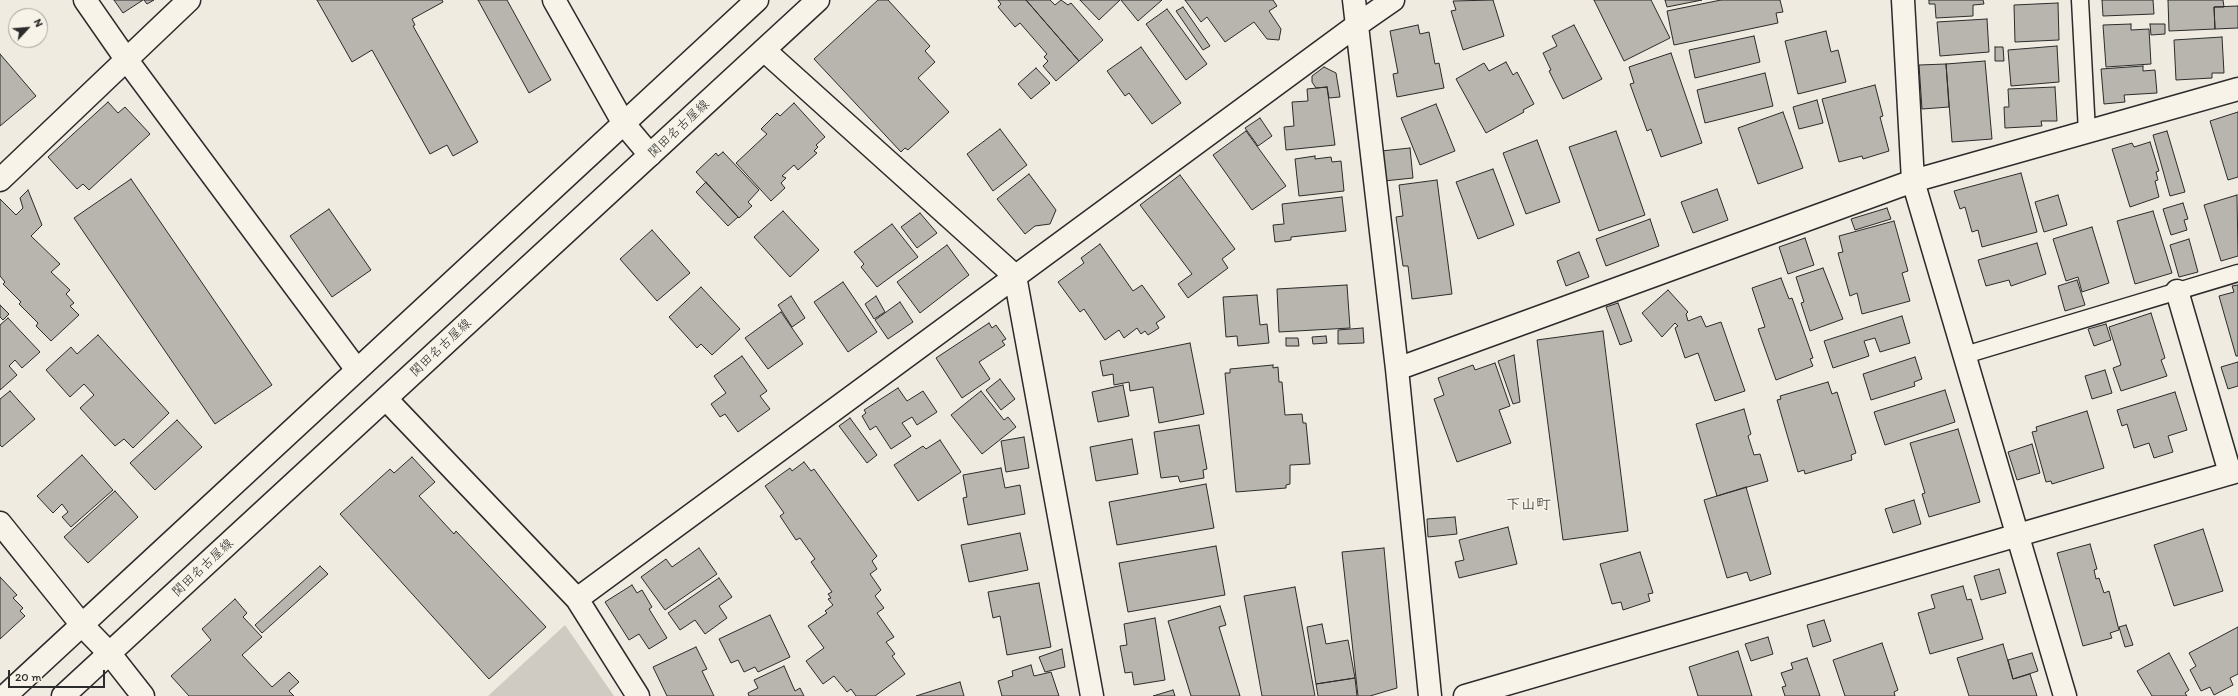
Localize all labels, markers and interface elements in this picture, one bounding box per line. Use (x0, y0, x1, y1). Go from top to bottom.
north arrow (8, 8, 48, 48)
text: N (31, 17, 46, 29)
street label: 関田名古屋線 (645, 97, 713, 161)
street label: 関田名古屋線 (407, 316, 475, 380)
district label: 下山町 (1506, 496, 1550, 514)
street label: 関田名古屋線 (169, 536, 237, 600)
scale bar (10, 662, 107, 688)
text: 20 m (15, 670, 42, 684)

